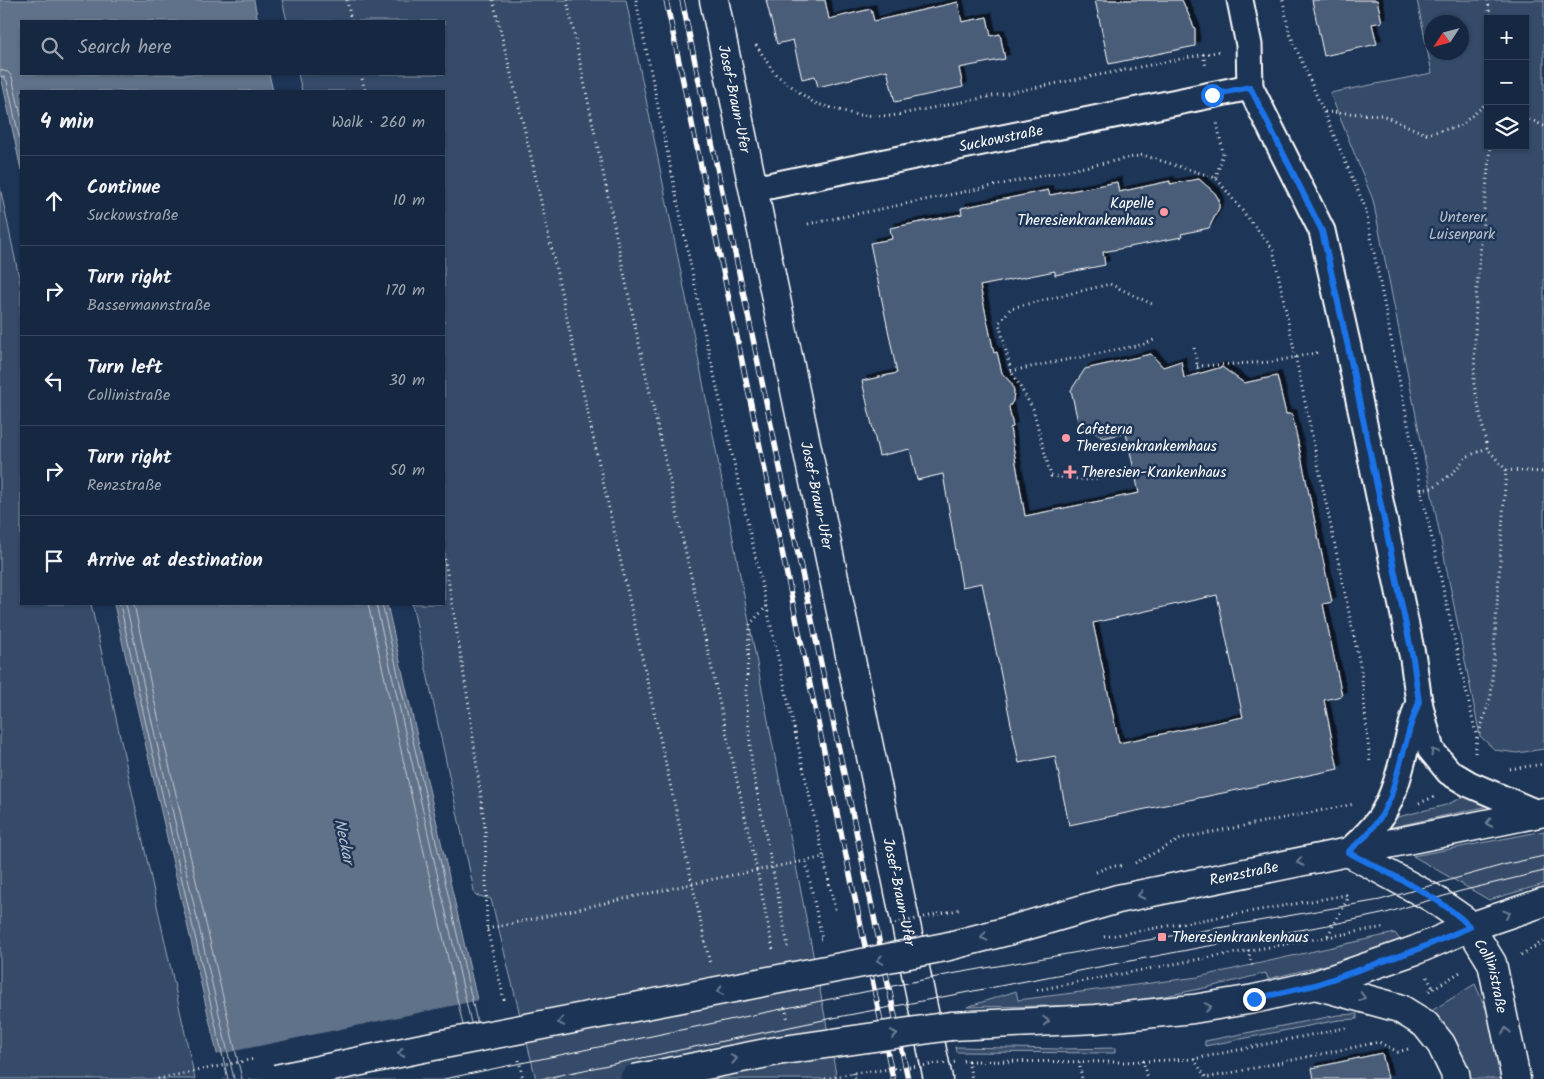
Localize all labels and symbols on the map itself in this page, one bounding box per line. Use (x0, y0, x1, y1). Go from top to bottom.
north arrow (1424, 15, 1469, 60)
street label: Josef-Braun-Ufer (711, 43, 757, 156)
route start (1201, 84, 1224, 107)
street label: Suckowstraße (957, 119, 1046, 160)
place label: Kapelle Theresienkrankenhaus (1017, 192, 1155, 233)
marker: Kapelle Theresienkrankenhaus (1158, 206, 1170, 218)
park label: Unterer Luisenpark (1429, 206, 1496, 247)
place label: Cafeterıa Theresıenkrankemhaus (1076, 418, 1218, 459)
marker: Cafeterıa Theresıenkrankemhaus (1060, 432, 1072, 444)
street label: Josef-Braun-Ufer (793, 440, 839, 553)
place label: Theresien-Krankenhaus (1081, 461, 1227, 485)
marker: Theresien-Krankenhaus (1063, 465, 1077, 479)
one-way arrow (1431, 748, 1441, 757)
water label: Neckar (327, 816, 361, 870)
one-way arrow (1485, 818, 1494, 828)
street label: Josef-Braun-Ufer (875, 836, 921, 949)
street label: Renzstraße (1207, 855, 1281, 893)
one-way arrow (1296, 856, 1305, 867)
one-way arrow (1137, 889, 1145, 900)
one-way arrow (1502, 910, 1511, 920)
place label: Theresienkrankenhaus (1172, 926, 1309, 950)
marker: Theresienkrankenhaus (1156, 931, 1168, 943)
one-way arrow (981, 932, 989, 942)
street label: Collinistraße (1467, 934, 1513, 1016)
one-way arrow (875, 954, 884, 964)
one-way arrow (716, 985, 725, 995)
route end (1243, 988, 1266, 1011)
one-way arrow (1357, 992, 1365, 1002)
one-way arrow (1204, 1002, 1213, 1012)
one-way arrow (556, 1016, 565, 1026)
one-way arrow (1043, 1016, 1051, 1027)
one-way arrow (1501, 1027, 1512, 1036)
one-way arrow (891, 1029, 899, 1040)
one-way arrow (397, 1047, 406, 1058)
one-way arrow (729, 1055, 738, 1065)

